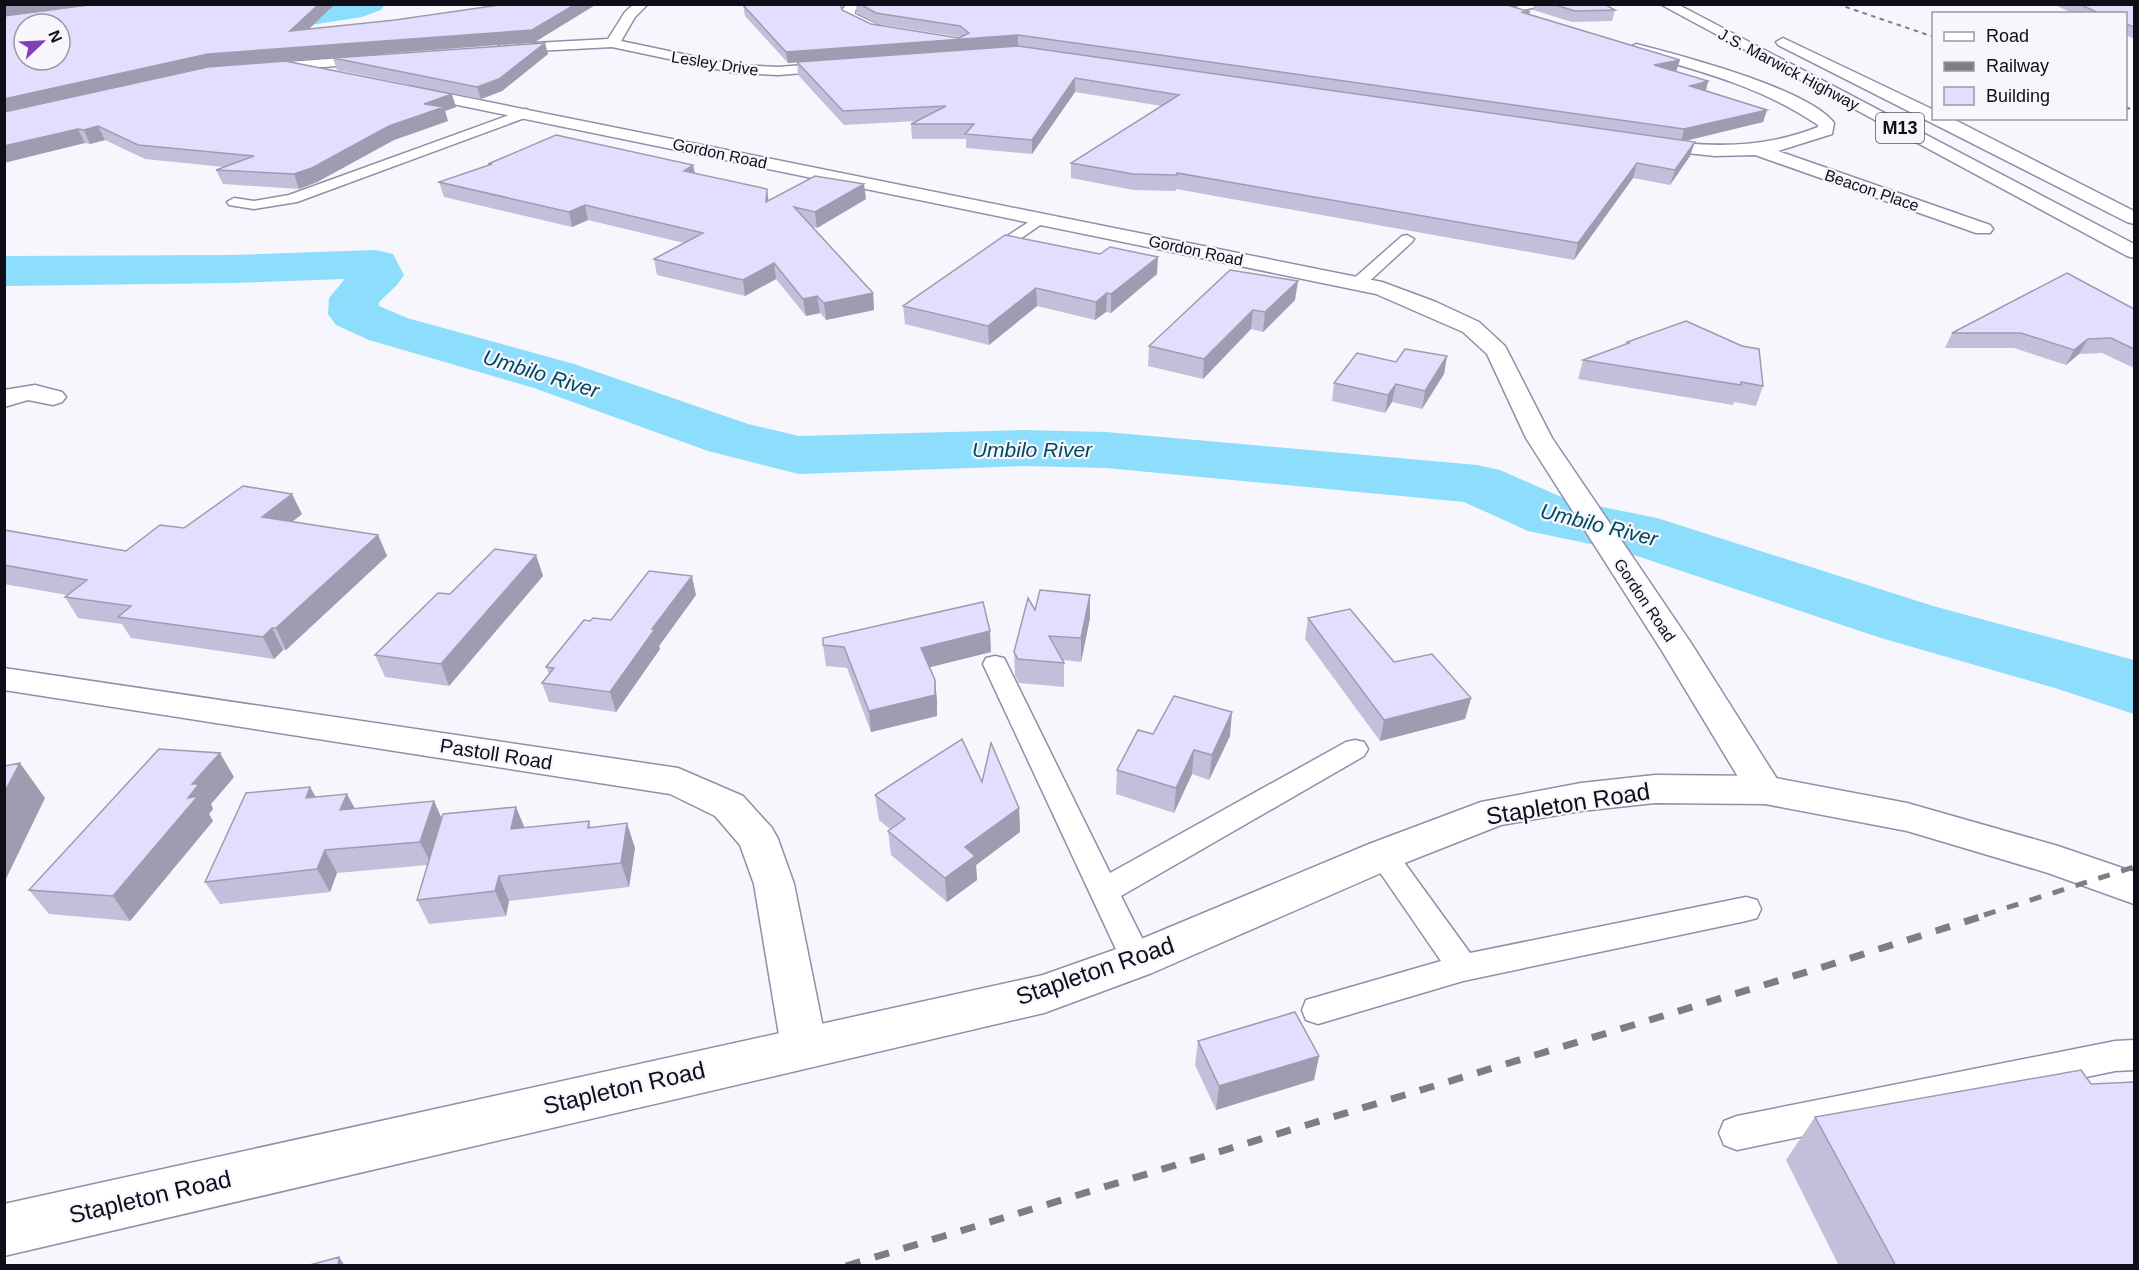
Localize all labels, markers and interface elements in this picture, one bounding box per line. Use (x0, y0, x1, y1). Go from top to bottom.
north arrow (12, 12, 72, 72)
legend (1932, 12, 2127, 120)
street label: J.S. Marwick Highway (1716, 25, 1862, 114)
text: Road (1986, 26, 2029, 46)
text: N (45, 28, 65, 45)
street label: Lesley Drive (670, 48, 760, 79)
text: Railway (1986, 56, 2049, 76)
text: Building (1986, 86, 2050, 106)
road number: M13 (1876, 113, 1924, 143)
street label: Gordon Road (671, 135, 769, 172)
street label: Beacon Place (1822, 166, 1921, 215)
street label: Gordon Road (1147, 232, 1245, 269)
water label: Umbilo River (480, 345, 603, 402)
water label: Umbilo River (972, 438, 1093, 461)
water label: Umbilo River (1538, 499, 1661, 550)
street label: Gordon Road (1611, 556, 1678, 645)
street label: Pastoll Road (438, 734, 554, 774)
street label: Stapleton Road (1484, 777, 1652, 830)
street label: Stapleton Road (1012, 931, 1177, 1010)
street label: Stapleton Road (540, 1056, 708, 1119)
street label: Stapleton Road (66, 1165, 234, 1228)

